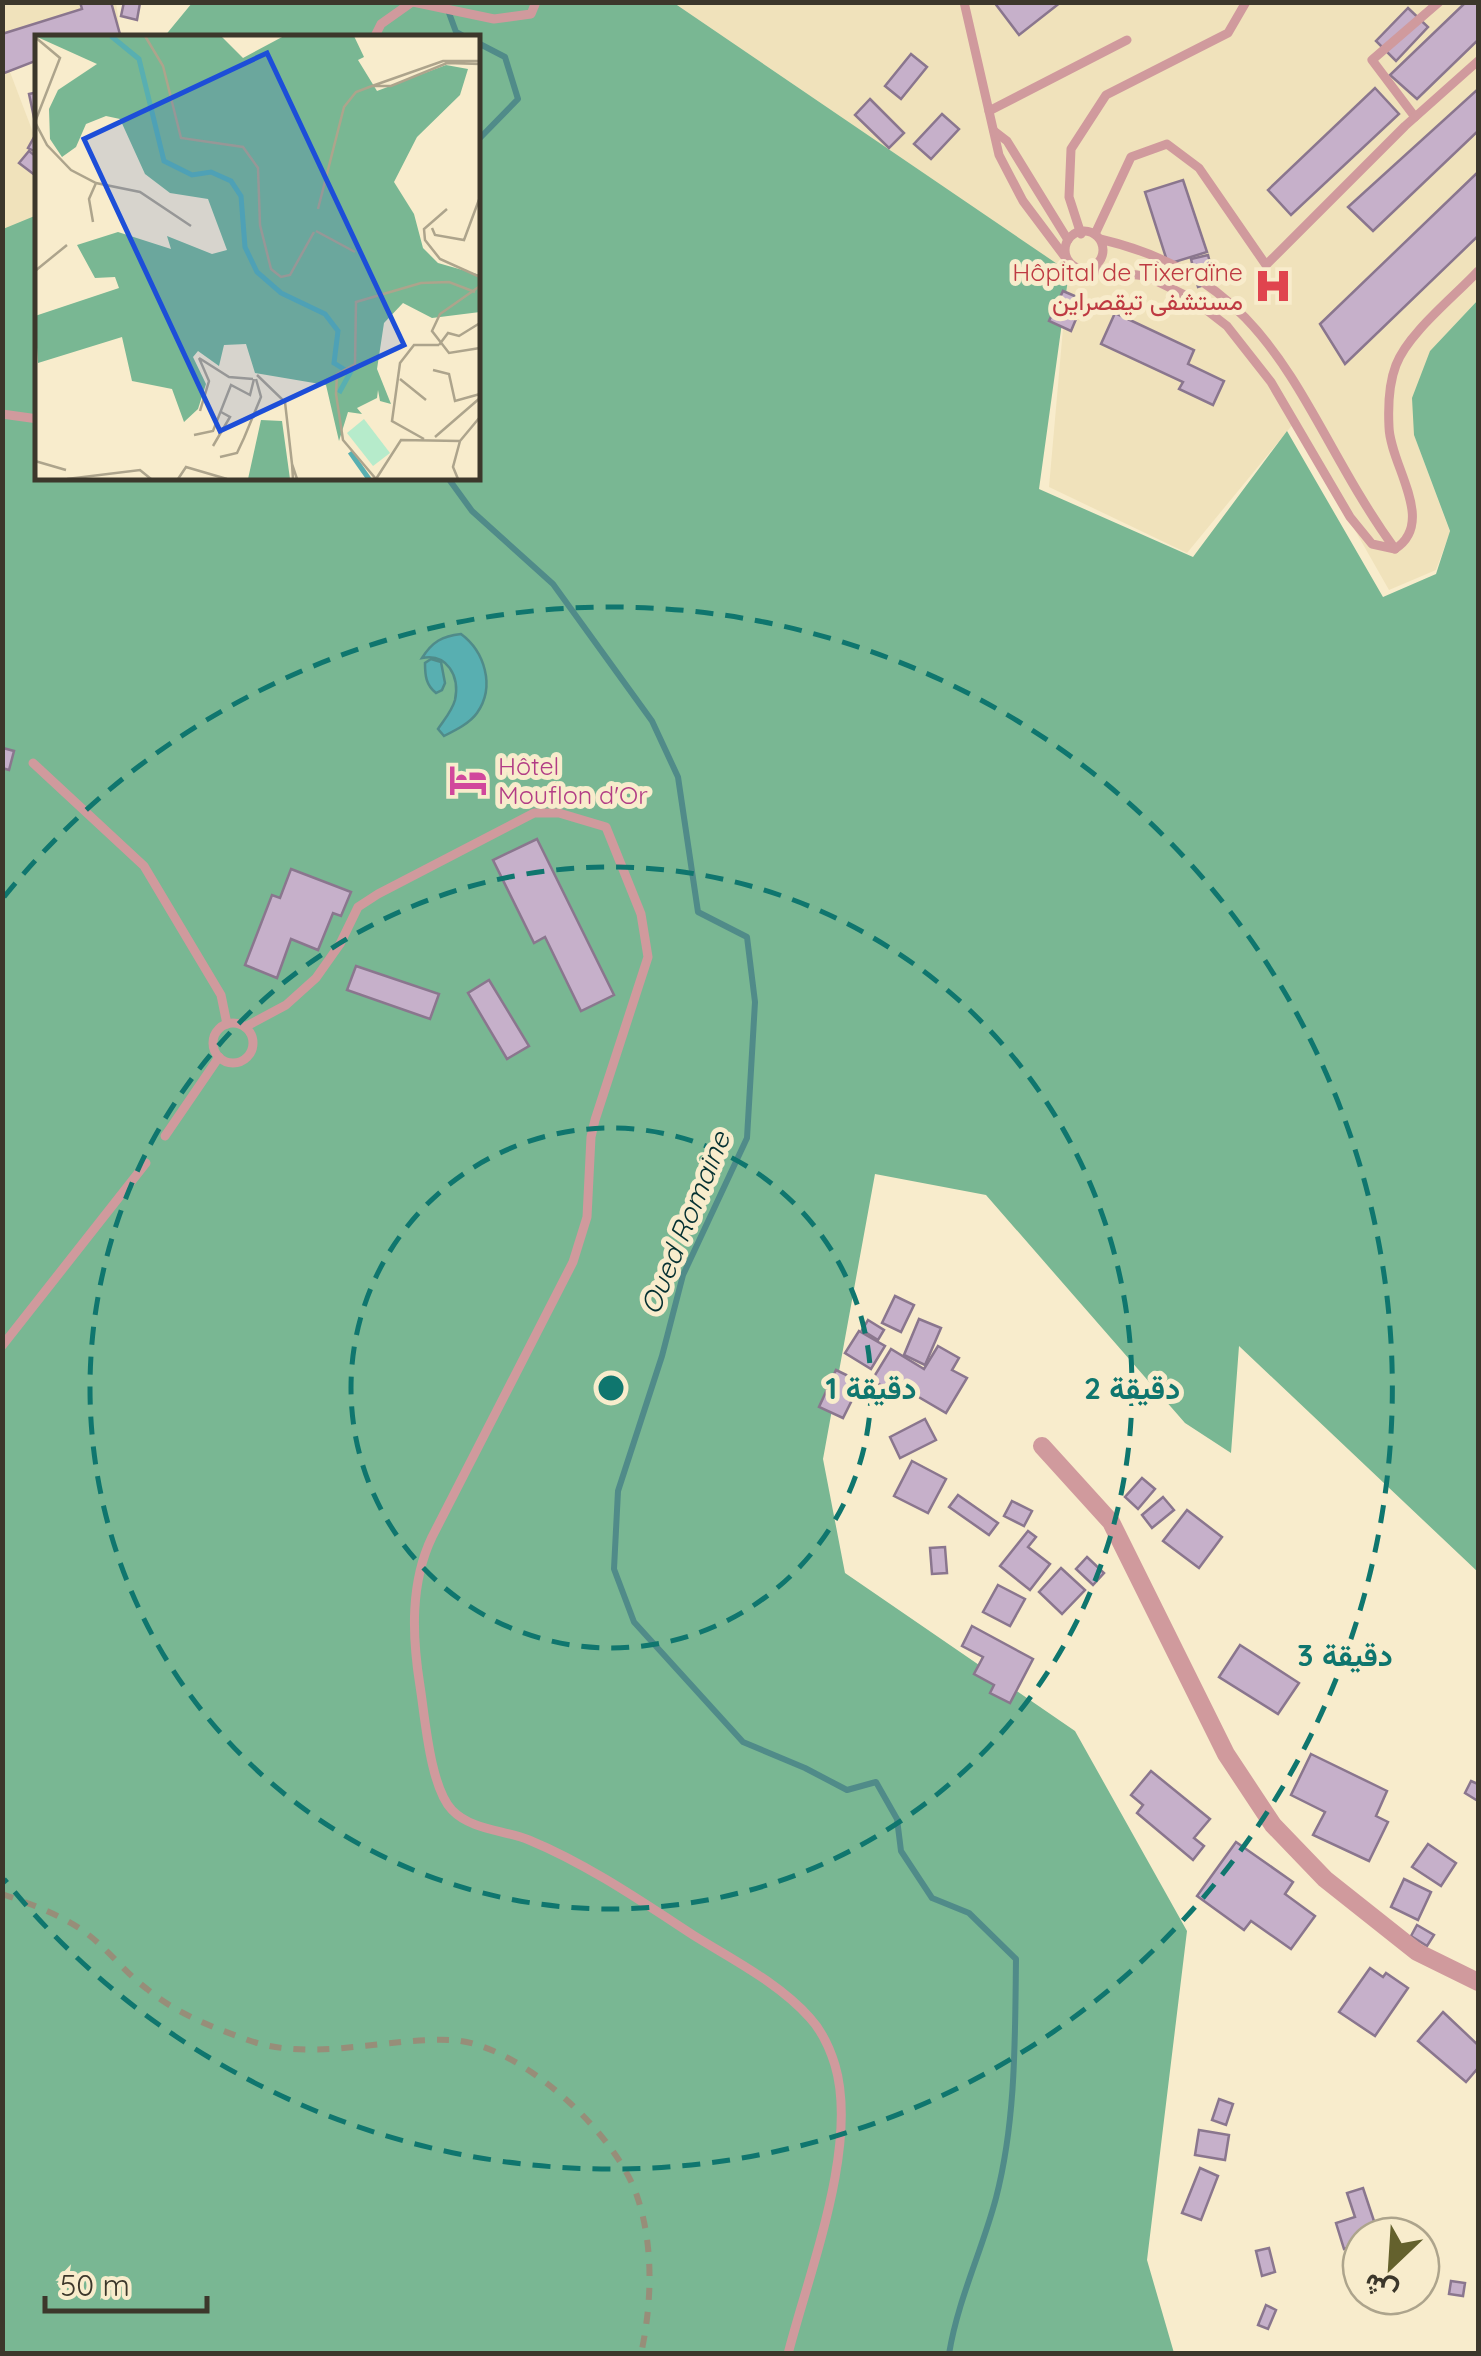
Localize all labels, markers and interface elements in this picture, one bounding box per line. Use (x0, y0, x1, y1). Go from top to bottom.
inset map (35, 35, 480, 480)
place label: Hôpital de Tixeraïne مستشفى تيقصراين (1012, 256, 1243, 317)
hospital icon: Hôpital de Tixeraïne مستشفى تيقصراين (1252, 265, 1294, 307)
place label: Hôtel Mouflon d'Or (498, 750, 648, 810)
hotel icon: Hôtel Mouflon d'Or (447, 759, 489, 801)
water label: Oued Romaine (632, 1125, 738, 1319)
text: 1 دقيقة (826, 1369, 916, 1407)
text: 2 دقيقة (1084, 1369, 1180, 1407)
centre of rings (593, 1370, 629, 1406)
text: 3 دقيقة (1297, 1636, 1393, 1674)
north arrow (1341, 2216, 1441, 2316)
scale bar (45, 2251, 208, 2313)
text: 50 m (60, 2266, 130, 2304)
text: ش (1358, 2266, 1403, 2312)

